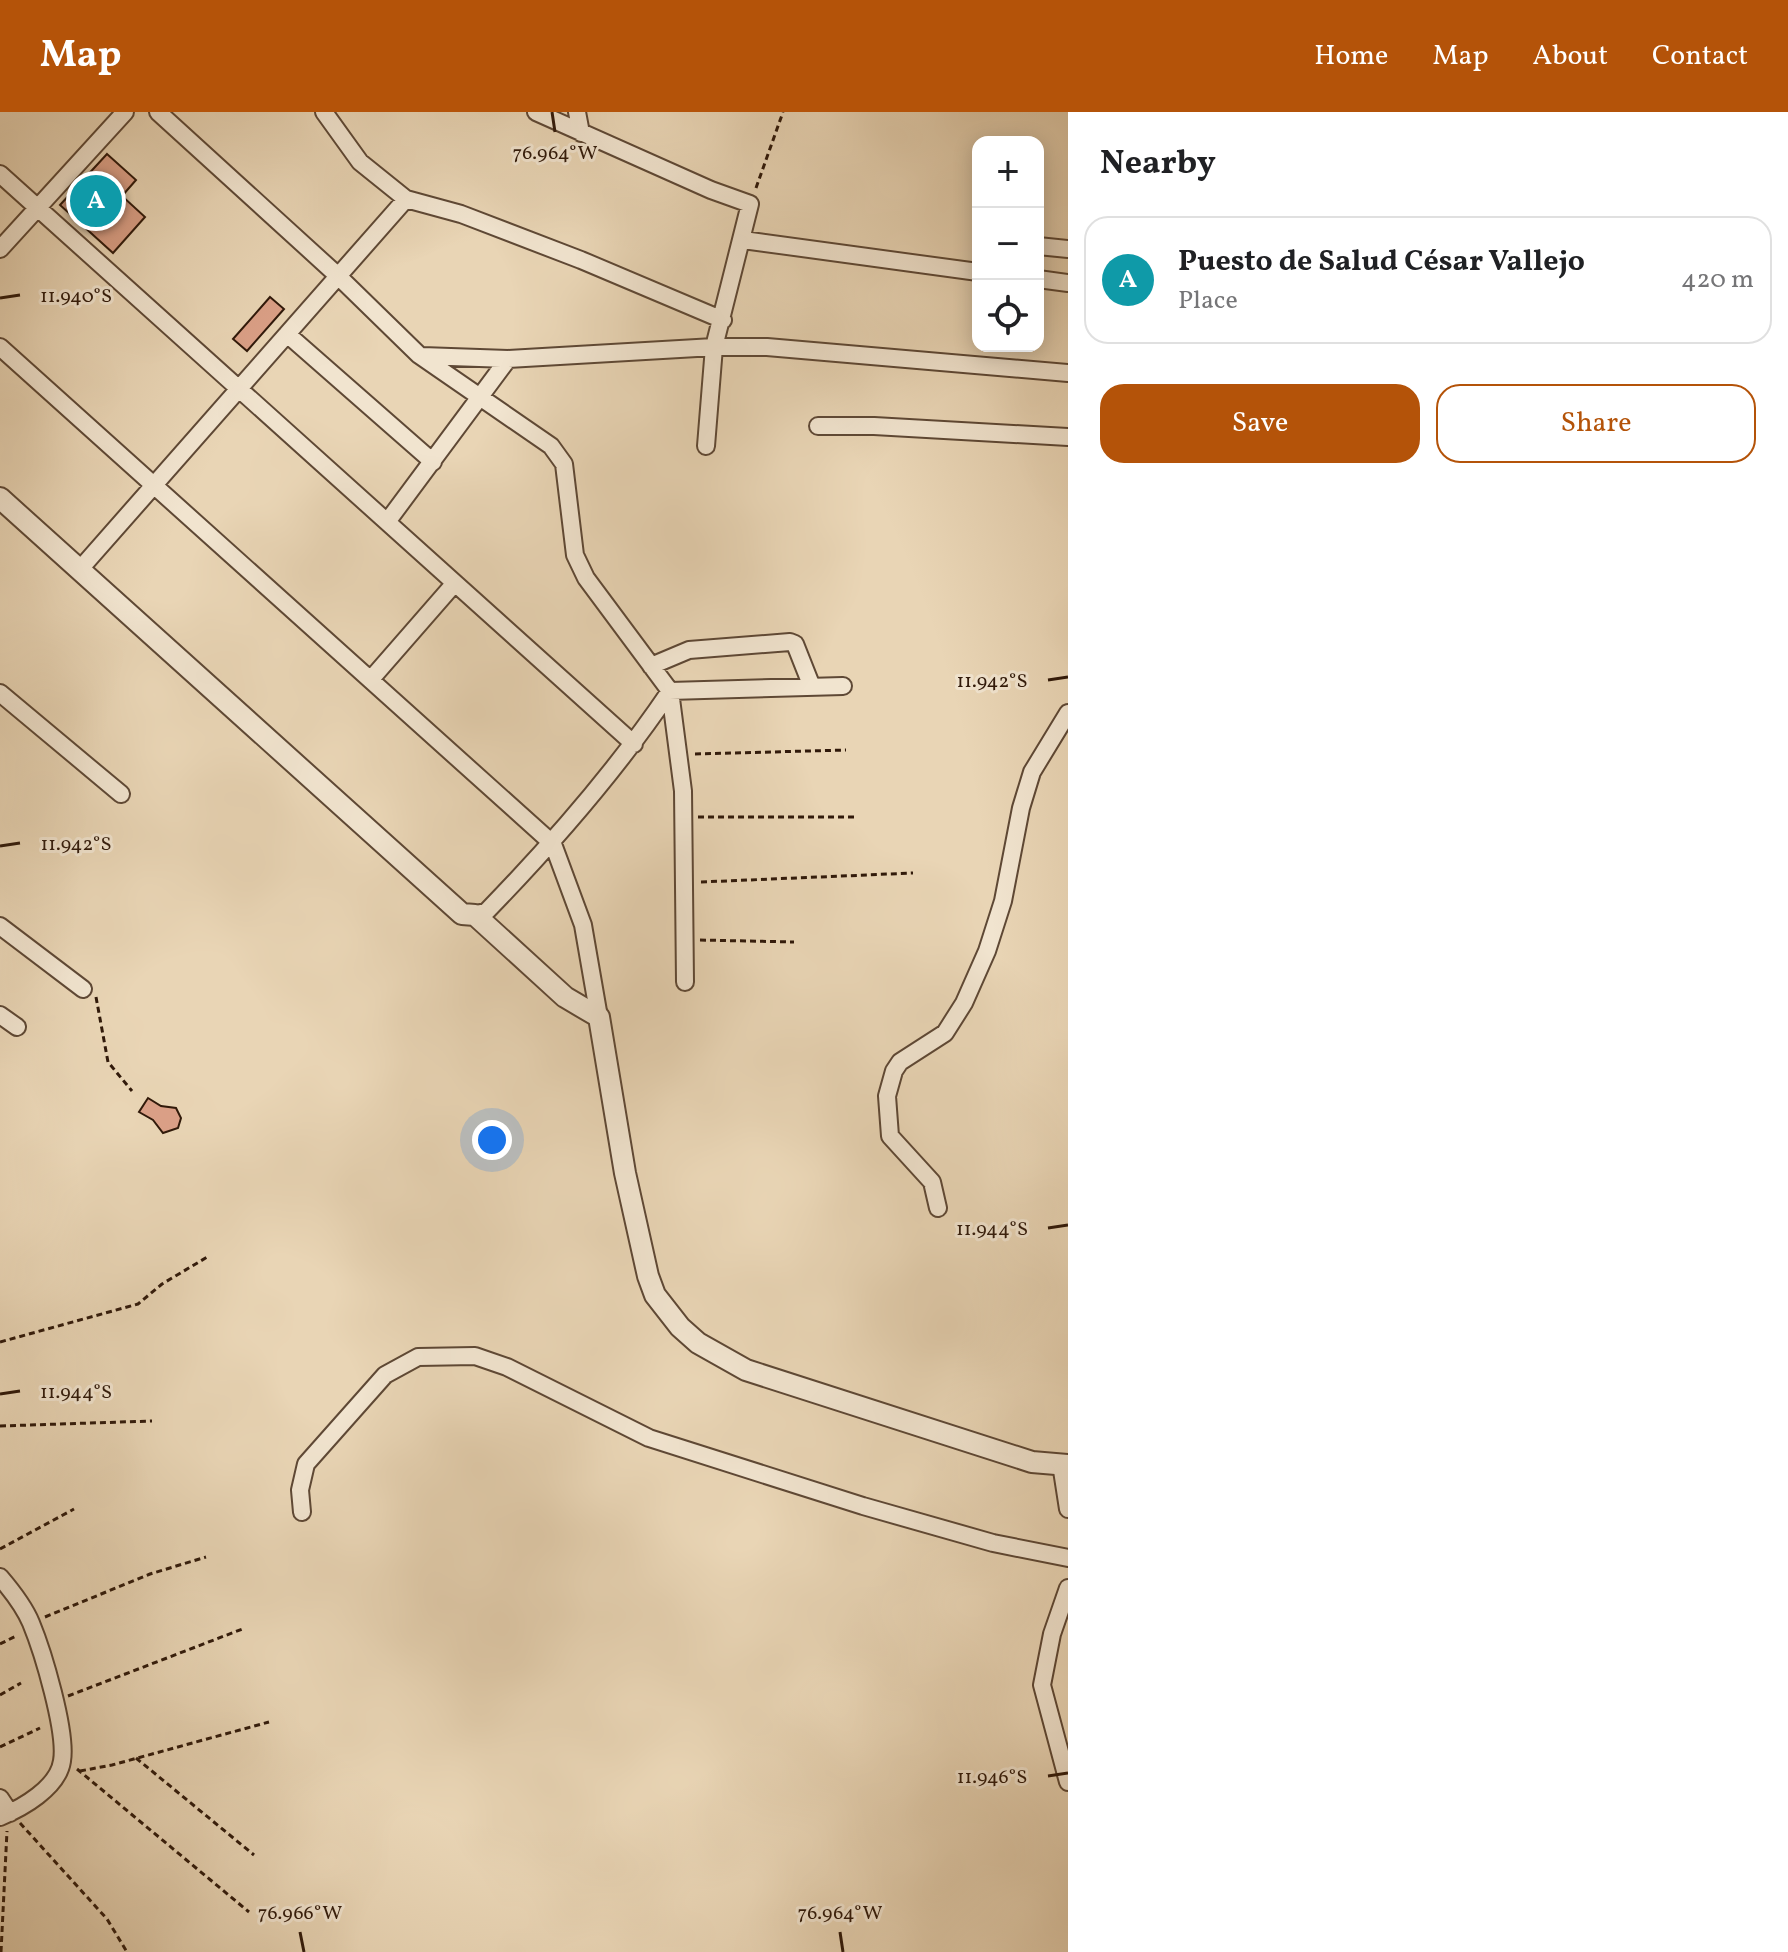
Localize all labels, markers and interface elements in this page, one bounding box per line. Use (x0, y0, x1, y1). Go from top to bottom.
text: Map (40, 30, 121, 83)
text: Home (1314, 37, 1388, 76)
text: Map (1432, 37, 1488, 76)
text: About (1532, 37, 1608, 76)
text: Contact (1652, 37, 1748, 76)
map controls (972, 136, 1044, 352)
button: + (972, 136, 1044, 208)
text: 76.964°W (512, 140, 598, 168)
text: Nearby (1100, 141, 1216, 188)
pin: A (70, 171, 122, 231)
button: − (972, 208, 1044, 280)
text: Puesto de Salud César Vallejo (1178, 241, 1585, 283)
text: A (1119, 262, 1137, 298)
text: 420 m (1681, 262, 1754, 298)
button: locate (972, 280, 1044, 352)
text: 11.940°S (40, 283, 112, 311)
text: Place (1178, 283, 1238, 319)
button: Save (1100, 384, 1420, 463)
button: Share (1436, 384, 1756, 463)
text: 11.942°S (956, 668, 1028, 696)
text: 11.942°S (40, 831, 112, 859)
your location (472, 1120, 512, 1160)
text: 11.944°S (956, 1216, 1028, 1244)
text: 11.944°S (40, 1379, 112, 1407)
text: 11.946°S (957, 1764, 1027, 1792)
text: 76.966°W (258, 1900, 342, 1928)
text: 76.964°W (797, 1900, 883, 1928)

